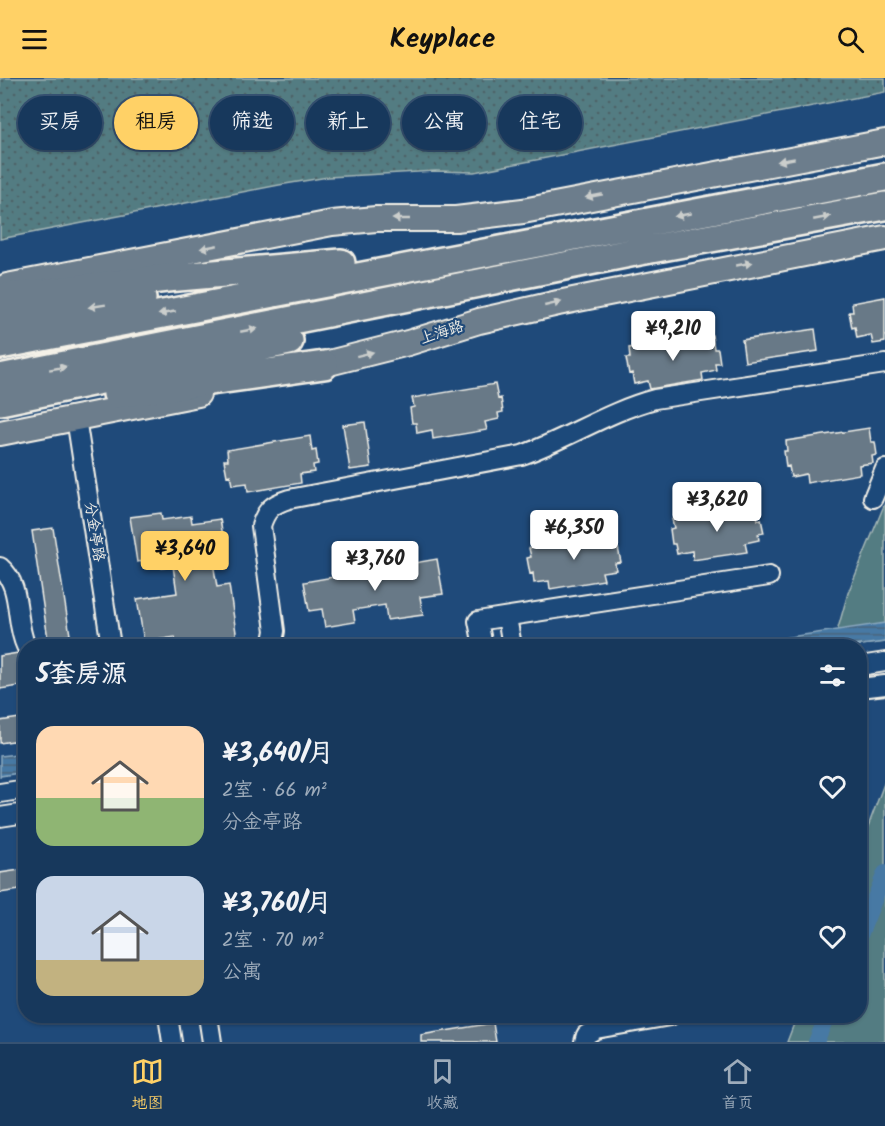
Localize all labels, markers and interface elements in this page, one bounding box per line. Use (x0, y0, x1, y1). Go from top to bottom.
text: Keyplace (390, 18, 495, 61)
icon: menu (18, 23, 51, 56)
icon: search (834, 23, 867, 56)
chip: 买房 (18, 96, 102, 150)
chip: 租房 (114, 96, 198, 150)
chip: 筛选 (210, 96, 294, 150)
chip: 新上 (306, 96, 390, 150)
chip: 公寓 (402, 96, 486, 150)
chip: 住宅 (498, 96, 582, 150)
one-way arrow (776, 156, 795, 165)
one-way arrow (585, 192, 604, 201)
one-way arrow (673, 211, 692, 220)
one-way arrow (812, 213, 831, 222)
one-way arrow (392, 214, 411, 224)
one-way arrow (199, 243, 218, 252)
one-way arrow (735, 259, 754, 268)
one-way arrow (544, 299, 563, 308)
one-way arrow (88, 302, 107, 311)
one-way arrow (157, 309, 176, 318)
pin: ¥9,210 (624, 311, 722, 362)
text: ¥9,210 (645, 314, 701, 346)
street label: 上海路 (417, 315, 467, 351)
one-way arrow (240, 325, 259, 334)
one-way arrow (356, 349, 374, 359)
one-way arrow (48, 363, 67, 372)
pin: ¥3,620 (668, 482, 766, 533)
text: ¥3,620 (686, 485, 748, 517)
street label: 分金亭路 (77, 500, 111, 564)
pin: ¥6,350 (525, 510, 623, 561)
text: ¥6,350 (544, 513, 604, 545)
pin: ¥3,640 (136, 531, 234, 582)
text: ¥3,640 (155, 534, 215, 566)
pin: ¥3,760 (326, 541, 424, 592)
text: ¥3,760 (345, 544, 405, 576)
text: 5套房源 (36, 654, 127, 696)
icon: filters (816, 659, 849, 692)
text: ¥3,640/月 (222, 733, 334, 775)
icon: home (84, 750, 156, 822)
icon: heart (816, 770, 849, 803)
text: 2室 · 66 m² (222, 775, 327, 807)
text: 分金亭路 (222, 807, 302, 839)
text: ¥3,760/月 (222, 883, 332, 925)
icon: home (84, 900, 156, 972)
icon: heart (816, 920, 849, 953)
text: 2室 · 70 m² (222, 925, 324, 957)
text: 公寓 (222, 957, 262, 989)
tab: 地图 (131, 1055, 164, 1116)
tab: 收藏 (426, 1055, 459, 1116)
tab: 首页 (721, 1055, 754, 1116)

